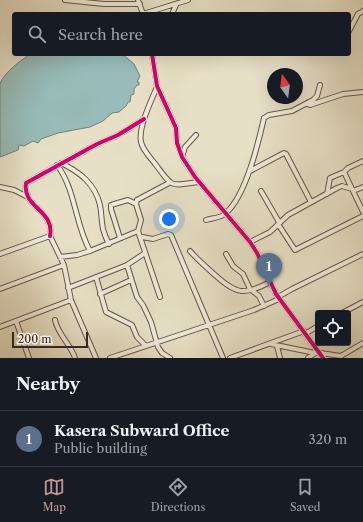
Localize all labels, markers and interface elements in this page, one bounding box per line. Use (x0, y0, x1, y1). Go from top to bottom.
search box (12, 12, 351, 56)
icon: search (26, 23, 48, 45)
text: Search here (58, 25, 143, 44)
north arrow (267, 68, 303, 104)
your location (159, 209, 179, 229)
pin: 1 (256, 253, 282, 286)
map controls (315, 310, 351, 346)
button: locate (315, 310, 351, 346)
scale bar (12, 330, 88, 349)
text: 200 m (18, 332, 51, 346)
text: Nearby (16, 374, 80, 394)
text: Kasera Subward Office (54, 421, 230, 440)
text: 1 (26, 431, 32, 447)
text: 320 m (309, 431, 347, 447)
text: Public building (54, 440, 147, 456)
tab: Map (42, 476, 66, 514)
tab: Directions (151, 476, 205, 514)
tab: Saved (290, 476, 321, 514)

